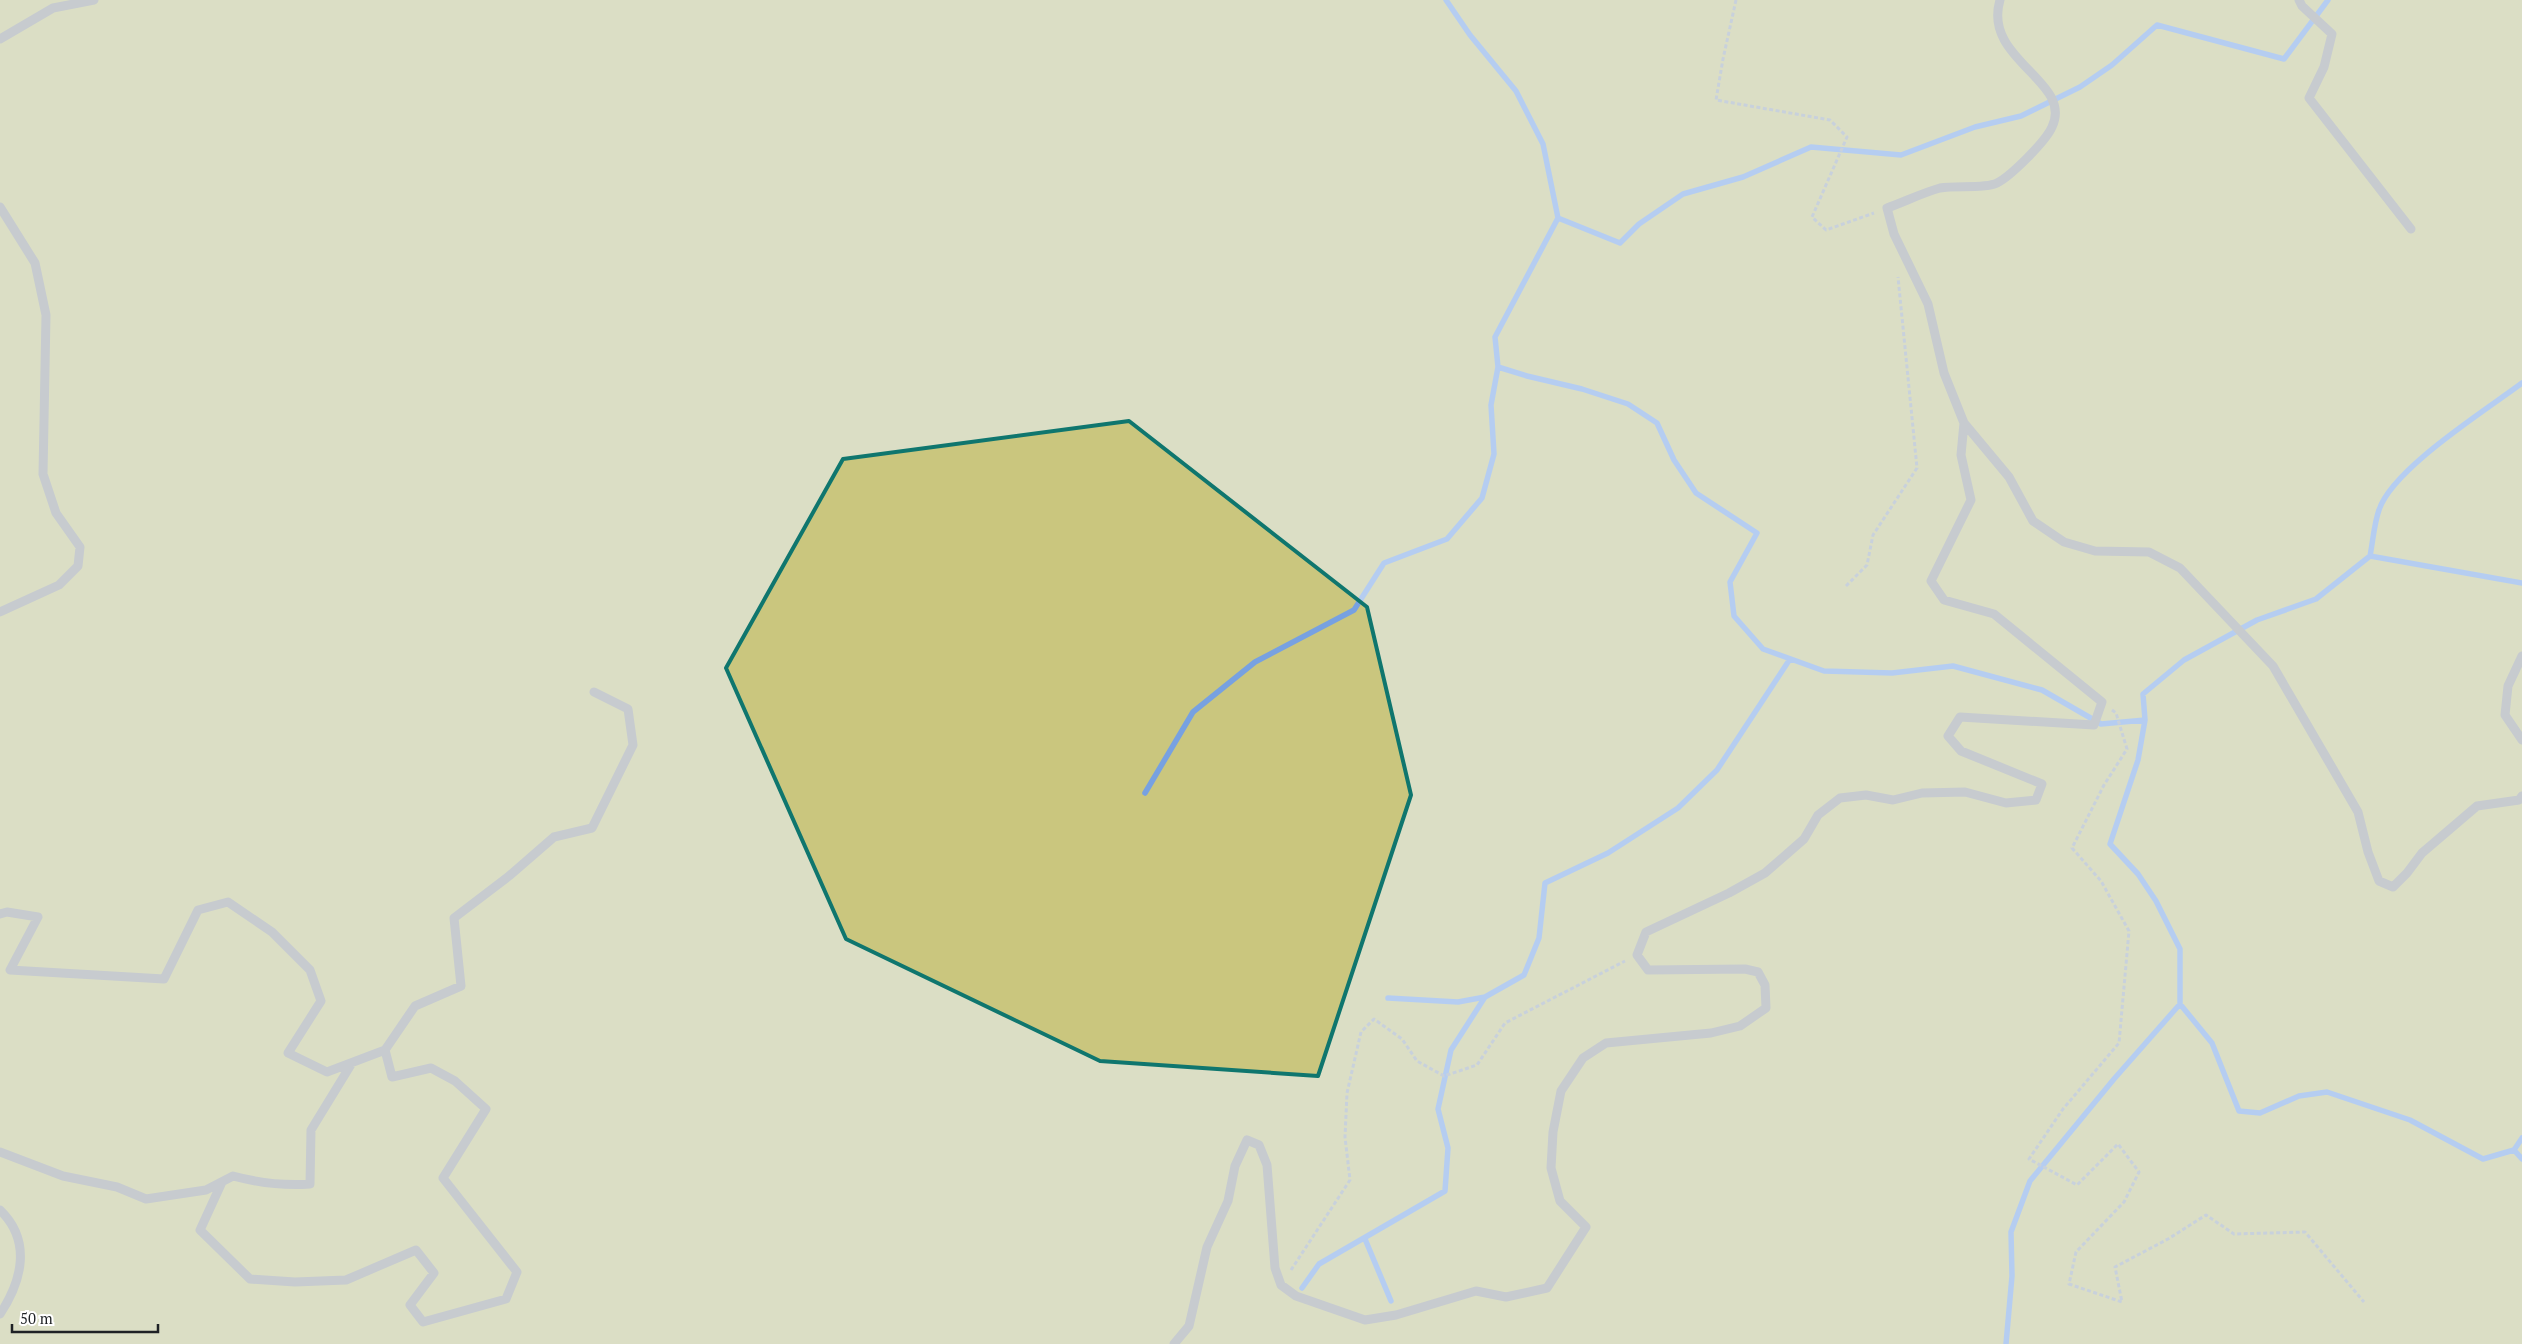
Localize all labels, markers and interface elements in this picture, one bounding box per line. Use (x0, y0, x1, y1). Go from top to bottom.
scale bar (12, 1302, 159, 1334)
text: 50 m (20, 1308, 53, 1328)

